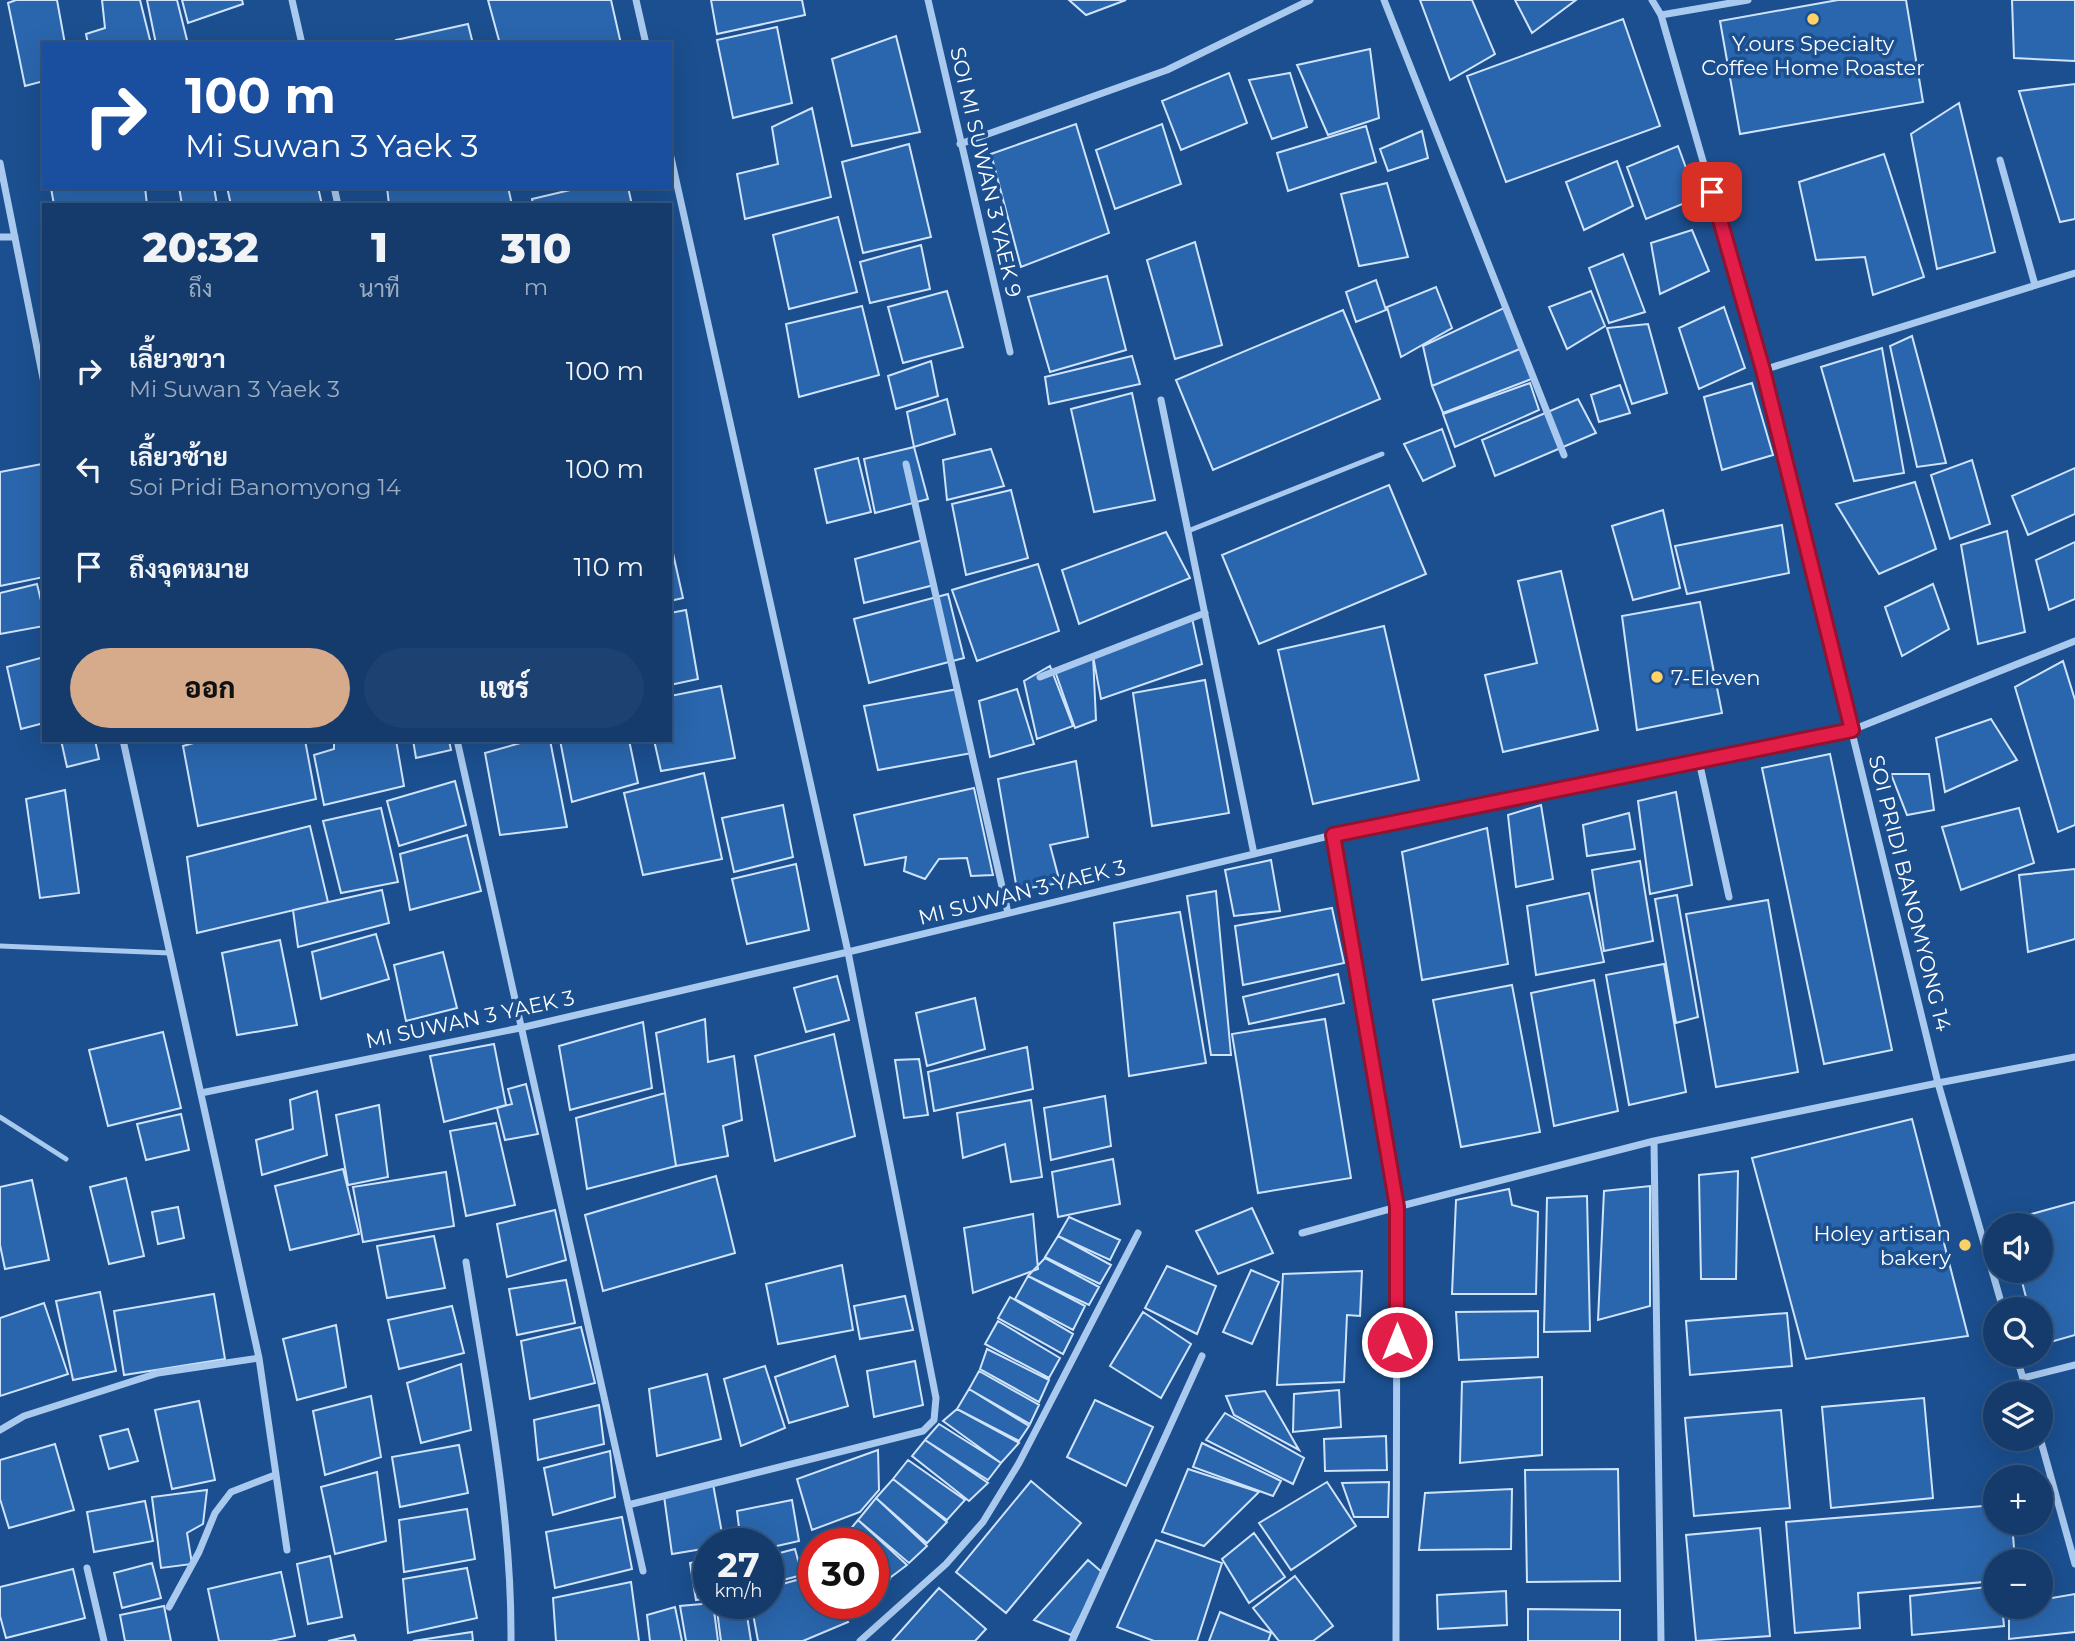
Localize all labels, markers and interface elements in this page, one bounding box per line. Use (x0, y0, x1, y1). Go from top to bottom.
marker: Y.ours Specialty Coffee Home Roaster (1805, 11, 1821, 27)
place label: Y.ours Specialty Coffee Home Roaster (1701, 31, 1925, 80)
street label: SOI MI SUWAN 3 YAEK 9 (945, 44, 1027, 300)
text: 100 m (185, 66, 336, 125)
icon: right (70, 70, 161, 161)
text: Mi Suwan 3 Yaek 3 (185, 126, 479, 165)
pin (1682, 162, 1742, 222)
icon: arrive (1693, 173, 1731, 211)
text: 20:32 (142, 221, 259, 273)
text: 1 (371, 221, 388, 273)
text: 310 (500, 222, 572, 274)
text: m (524, 273, 548, 301)
text: ถึง (189, 275, 212, 303)
text: นาที (359, 275, 400, 303)
text: เลี้ยวขวา (129, 343, 226, 375)
icon: right (70, 352, 108, 390)
text: 100 m (566, 355, 644, 387)
text: Mi Suwan 3 Yaek 3 (129, 375, 340, 403)
text: เลี้ยวซ้าย (129, 441, 228, 473)
icon: left (70, 450, 108, 488)
text: 100 m (566, 453, 644, 485)
text: Soi Pridi Banomyong 14 (129, 473, 401, 501)
icon: arrive (70, 548, 108, 586)
text: 110 m (574, 551, 644, 583)
text: ถึงจุดหมาย (129, 553, 250, 585)
button: ออก (70, 648, 350, 728)
button: แชร์ (364, 648, 644, 728)
place label: 7-Eleven (1671, 665, 1760, 690)
marker: 7-Eleven (1649, 669, 1665, 685)
street label: SOI PRIDI BANOMYONG 14 (1864, 752, 1956, 1034)
street label: MI SUWAN 3 YAEK 3 (916, 854, 1128, 930)
street label: MI SUWAN 3 YAEK 3 (363, 985, 577, 1053)
map controls (1983, 1213, 2053, 1619)
button: sound (1983, 1213, 2053, 1283)
place label: Holey artisan bakery (1814, 1221, 1952, 1270)
marker: Holey artisan bakery (1957, 1237, 1973, 1253)
button: search (1983, 1297, 2053, 1367)
position arrow (1360, 1305, 1434, 1379)
button: layers (1983, 1381, 2053, 1451)
button: + (1983, 1465, 2053, 1535)
speed limit sign: 30 (798, 1528, 889, 1619)
text: 27 (717, 1543, 760, 1586)
button: − (1983, 1549, 2053, 1619)
text: km/h (714, 1580, 763, 1602)

